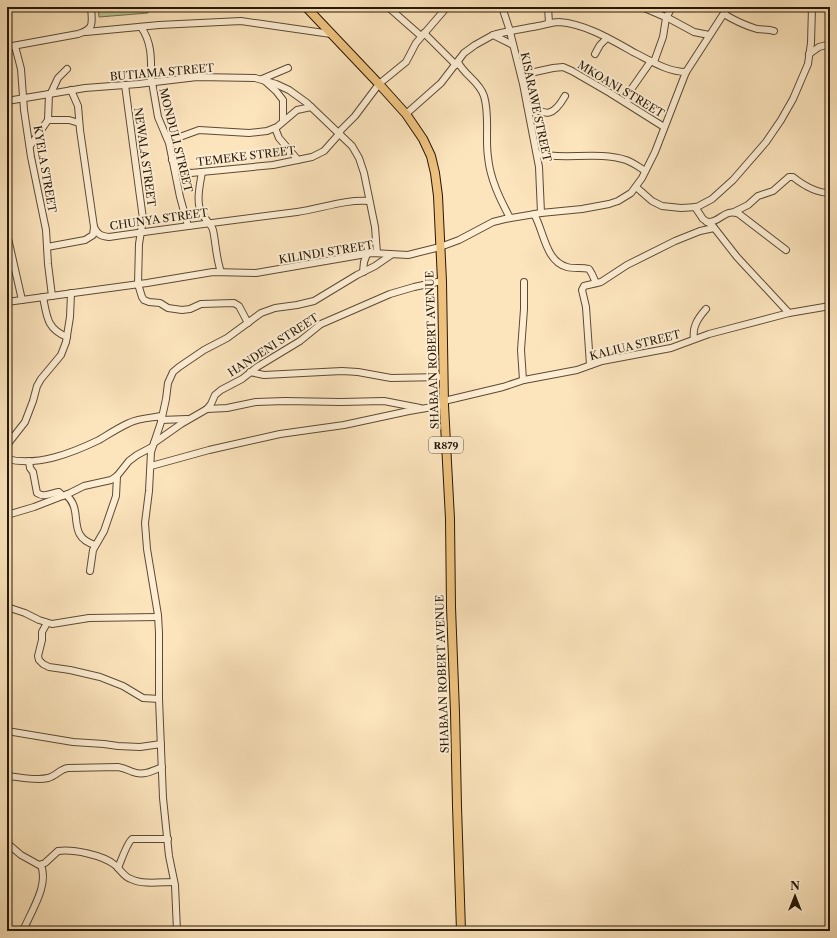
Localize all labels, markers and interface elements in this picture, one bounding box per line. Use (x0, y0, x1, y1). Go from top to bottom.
street label: KISARAWE STREET (518, 51, 555, 164)
street label: MKOANI STREET (575, 58, 667, 121)
street label: BUTIAMA STREET (109, 60, 216, 84)
street label: MONDULI STREET (156, 86, 196, 194)
street label: NEWALA STREET (131, 106, 159, 208)
street label: KYELA STREET (30, 124, 60, 214)
street label: TEMEKE STREET (196, 143, 297, 169)
street label: CHUNYA STREET (109, 205, 210, 233)
street label: KILINDI STREET (278, 238, 375, 266)
street label: SHABAAN ROBERT AVENUE (422, 270, 442, 429)
street label: HANDENI STREET (225, 310, 322, 380)
street label: KALIUA STREET (588, 327, 683, 363)
road number: R879 (429, 437, 463, 453)
street label: SHABAAN ROBERT AVENUE (432, 594, 452, 753)
north arrow (775, 876, 815, 916)
text: N (790, 879, 800, 893)

